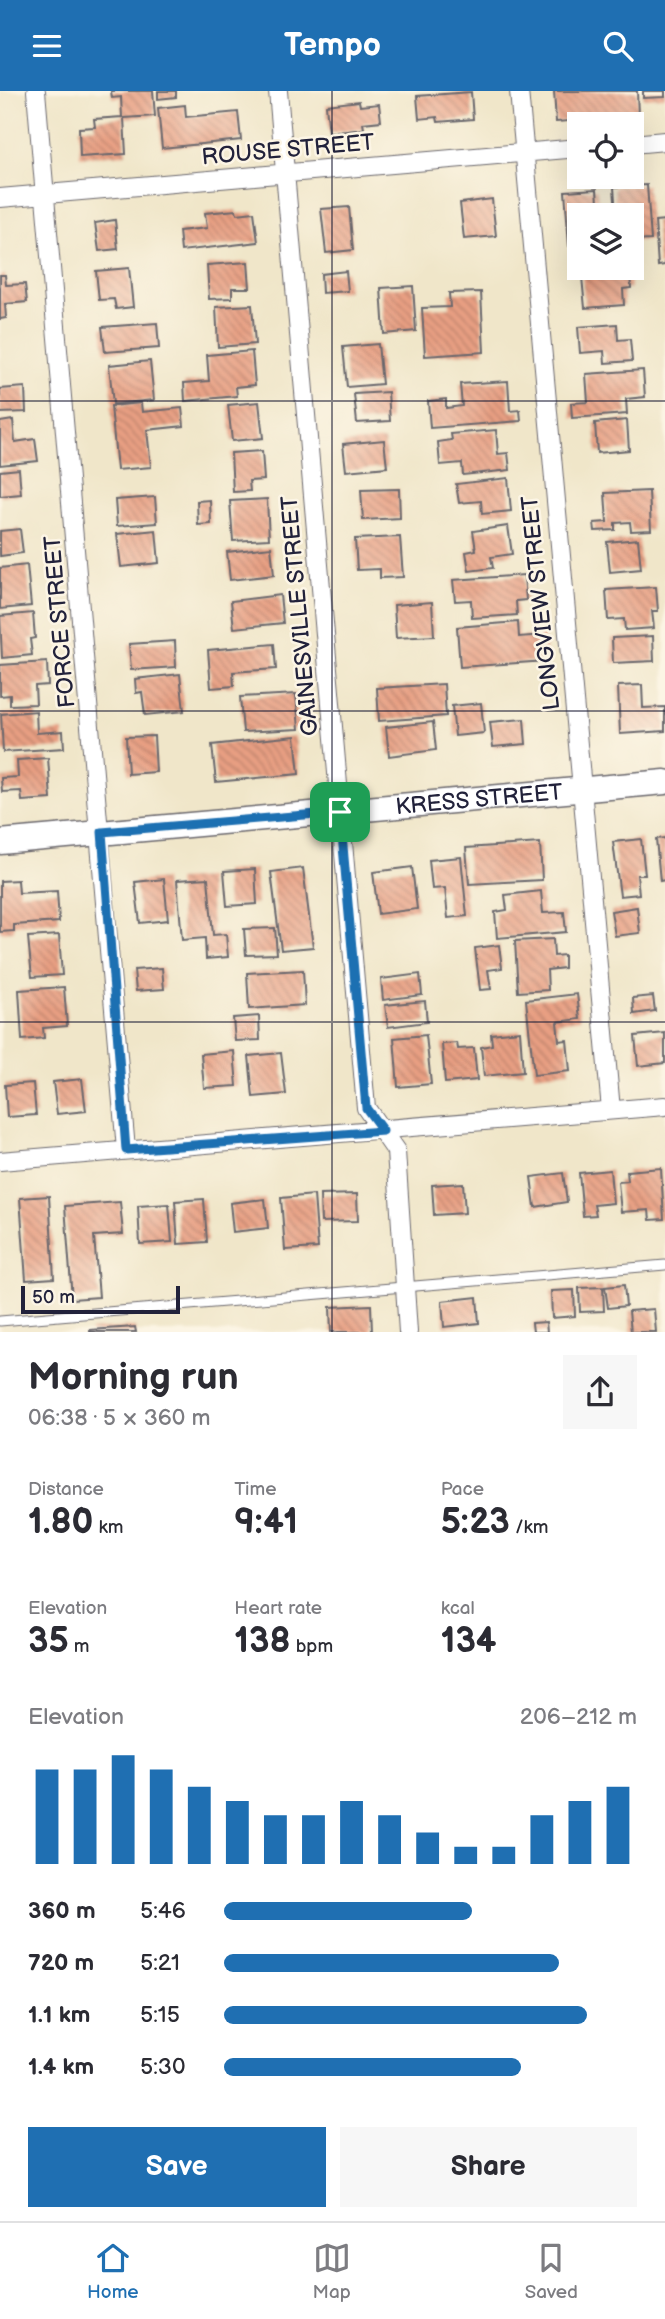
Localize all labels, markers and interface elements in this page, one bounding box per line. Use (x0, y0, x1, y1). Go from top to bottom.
text: Tempo (284, 26, 381, 65)
icon: menu (28, 27, 66, 65)
icon: search (599, 27, 637, 65)
map controls (567, 112, 644, 280)
button: locate (567, 112, 644, 189)
street label: ROUSE STREET (201, 128, 376, 171)
button: layers (567, 203, 644, 280)
street label: LONGVIEW STREET (516, 494, 566, 712)
street label: GAINESVILLE STREET (276, 495, 324, 737)
street label: FORCE STREET (39, 535, 81, 709)
street label: KRESS STREET (394, 778, 564, 821)
pin (310, 782, 370, 842)
icon: arrive (321, 793, 359, 831)
scale bar (21, 1283, 180, 1315)
text: 50 m (32, 1286, 75, 1309)
text: Morning run (28, 1355, 239, 1400)
button: share (563, 1355, 637, 1429)
text: 06:38 · 5 × 360 m (28, 1404, 211, 1432)
text: Distance (28, 1478, 104, 1501)
text: Time (234, 1478, 276, 1501)
text: Pace (441, 1478, 484, 1501)
text: 1.80 (28, 1501, 93, 1544)
text: 9:41 (234, 1501, 298, 1544)
text: 5:23 (441, 1501, 510, 1544)
text: km (93, 1516, 123, 1539)
text: /km (510, 1516, 549, 1539)
text: Elevation (28, 1597, 107, 1620)
text: Heart rate (234, 1597, 322, 1620)
text: kcal (441, 1597, 475, 1620)
text: 35 (28, 1620, 69, 1663)
text: 138 (234, 1620, 291, 1663)
text: 134 (441, 1620, 496, 1663)
text: m (69, 1635, 89, 1658)
text: bpm (291, 1635, 333, 1658)
text: Elevation (28, 1703, 124, 1731)
text: 206–212 m (520, 1703, 637, 1731)
text: 360 m (28, 1897, 96, 1925)
text: 5:46 (140, 1897, 186, 1925)
text: 720 m (28, 1949, 94, 1977)
text: 5:21 (140, 1949, 180, 1977)
text: 1.1 km (28, 2001, 90, 2029)
text: 5:15 (140, 2001, 180, 2029)
text: 1.4 km (28, 2053, 94, 2081)
text: 5:30 (140, 2053, 186, 2081)
button: Save (28, 2127, 326, 2207)
button: Share (340, 2127, 637, 2207)
tab: Home (87, 2239, 139, 2304)
tab: Map (313, 2239, 351, 2304)
tab: Saved (525, 2239, 578, 2304)

